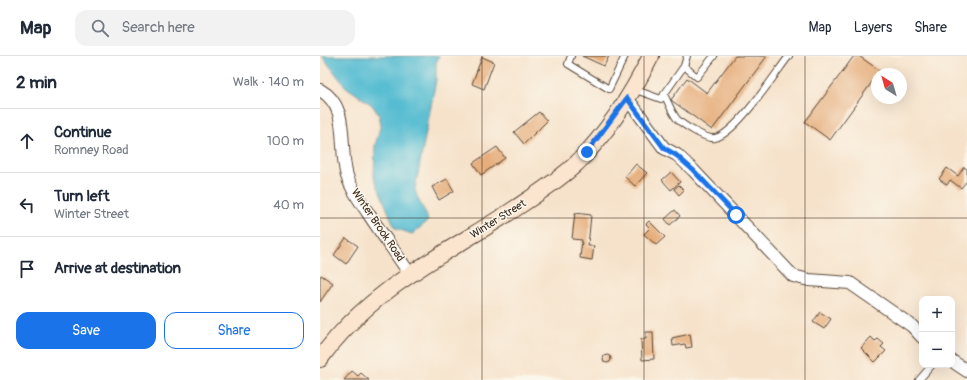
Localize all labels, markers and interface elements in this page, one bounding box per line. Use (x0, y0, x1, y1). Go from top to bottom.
search box (75, 10, 355, 46)
text: Map (20, 16, 51, 40)
icon: search (89, 17, 111, 39)
text: Search here (121, 18, 195, 37)
text: Map (809, 19, 832, 36)
text: Layers (854, 19, 892, 36)
text: Share (914, 19, 947, 36)
north arrow (871, 68, 907, 104)
text: 2 min (16, 72, 57, 93)
text: Walk · 140 m (233, 74, 304, 90)
text: Continue (54, 123, 112, 142)
icon: ahead (16, 130, 38, 152)
text: 100 m (267, 133, 304, 149)
text: Romney Road (54, 142, 129, 158)
route end (578, 143, 596, 161)
street label: Winter Brook Road (349, 186, 407, 264)
text: Turn left (54, 187, 110, 206)
icon: left (16, 194, 38, 216)
street label: Winter Street (468, 196, 529, 241)
text: 40 m (273, 197, 304, 213)
text: Winter Street (54, 206, 129, 222)
route start (727, 206, 745, 224)
icon: arrive (16, 258, 38, 280)
text: Arrive at destination (54, 259, 181, 278)
map controls (919, 296, 955, 368)
button: + (919, 296, 955, 332)
button: Save (16, 312, 156, 349)
button: Share (164, 312, 304, 349)
button: − (919, 332, 955, 368)

